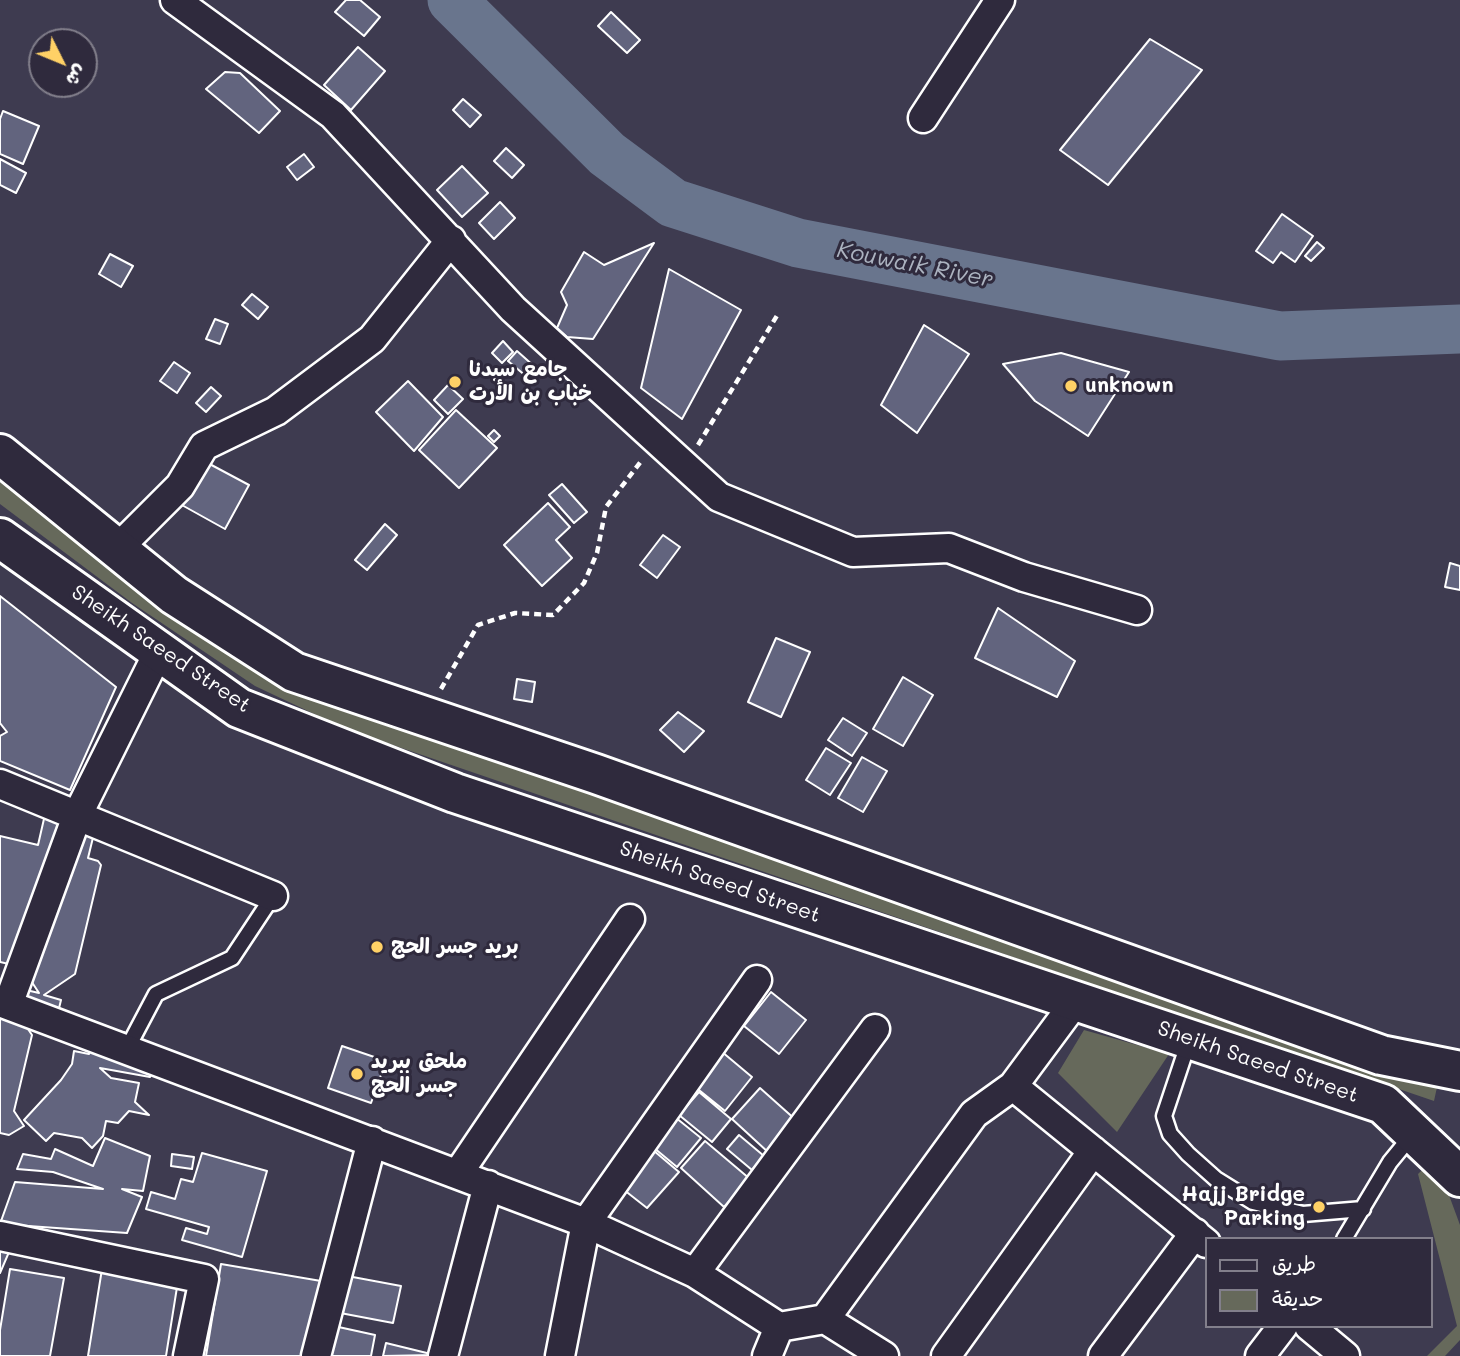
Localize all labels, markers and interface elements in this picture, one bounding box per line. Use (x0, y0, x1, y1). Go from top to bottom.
north arrow (28, 28, 98, 98)
text: ش (61, 60, 94, 92)
water label: Kouwaik River (834, 236, 996, 294)
place label: جامع سيدنا خباب بن الأرت (469, 357, 592, 407)
place label: unknown (1085, 373, 1173, 399)
marker: جامع سيدنا خباب بن الأرت (447, 374, 463, 390)
marker: unknown (1063, 378, 1079, 394)
street label: Sheikh Saeed Street (67, 580, 255, 718)
street label: Sheikh Saeed Street (616, 836, 824, 928)
place label: بريد جسر الحج (391, 934, 518, 960)
marker: بريد جسر الحج (369, 939, 385, 955)
street label: Sheikh Saeed Street (1154, 1016, 1362, 1108)
place label: ملحق ببريد جسر الحج (371, 1049, 467, 1099)
marker: ملحق ببريد جسر الحج (349, 1066, 365, 1082)
place label: Hajj Bridge Parking (1181, 1182, 1305, 1232)
marker: Hajj Bridge Parking (1311, 1199, 1327, 1215)
legend (1204, 1237, 1432, 1328)
text: طريق (1272, 1249, 1316, 1276)
text: حديقة (1272, 1284, 1323, 1311)

